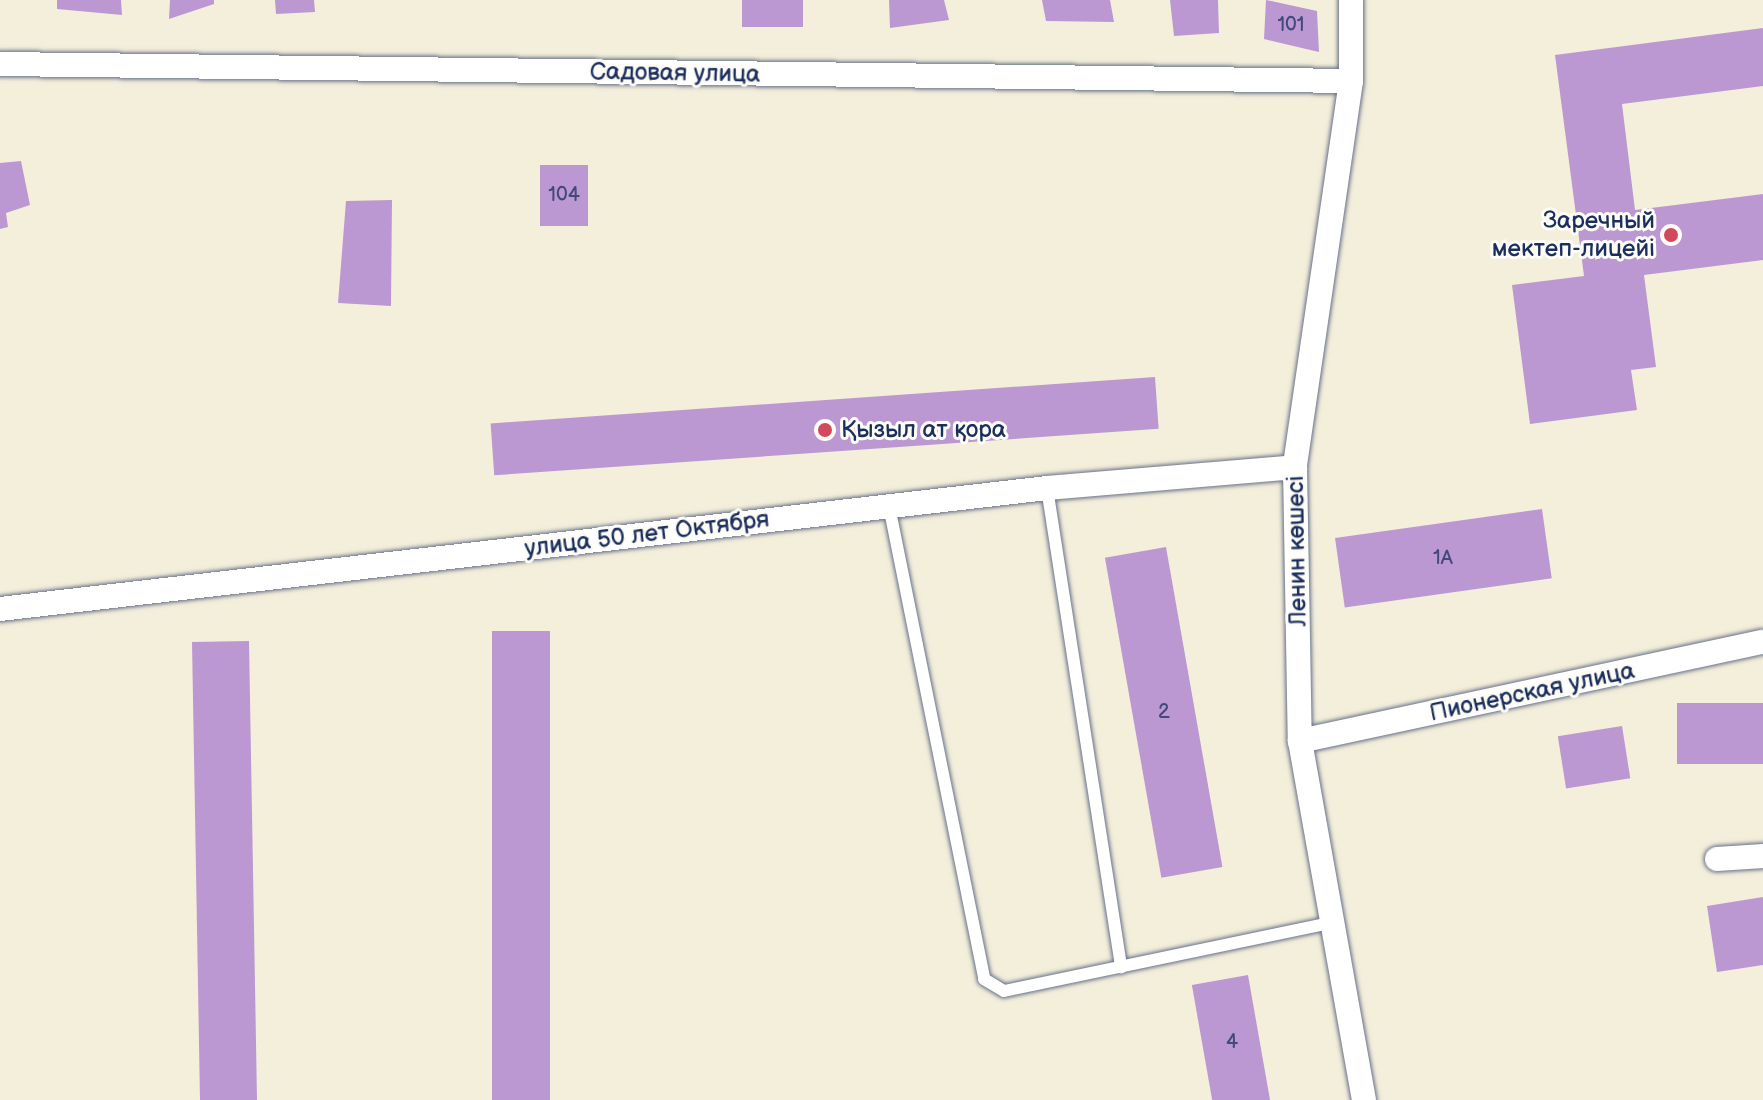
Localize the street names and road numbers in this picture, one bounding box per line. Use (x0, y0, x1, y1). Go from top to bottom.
street label: Садовая улица (590, 57, 760, 89)
street label: Ленин көшесі (1281, 475, 1313, 627)
street label: улица 50 лет Октября (523, 505, 771, 563)
street label: Пионерская улица (1427, 656, 1637, 728)

